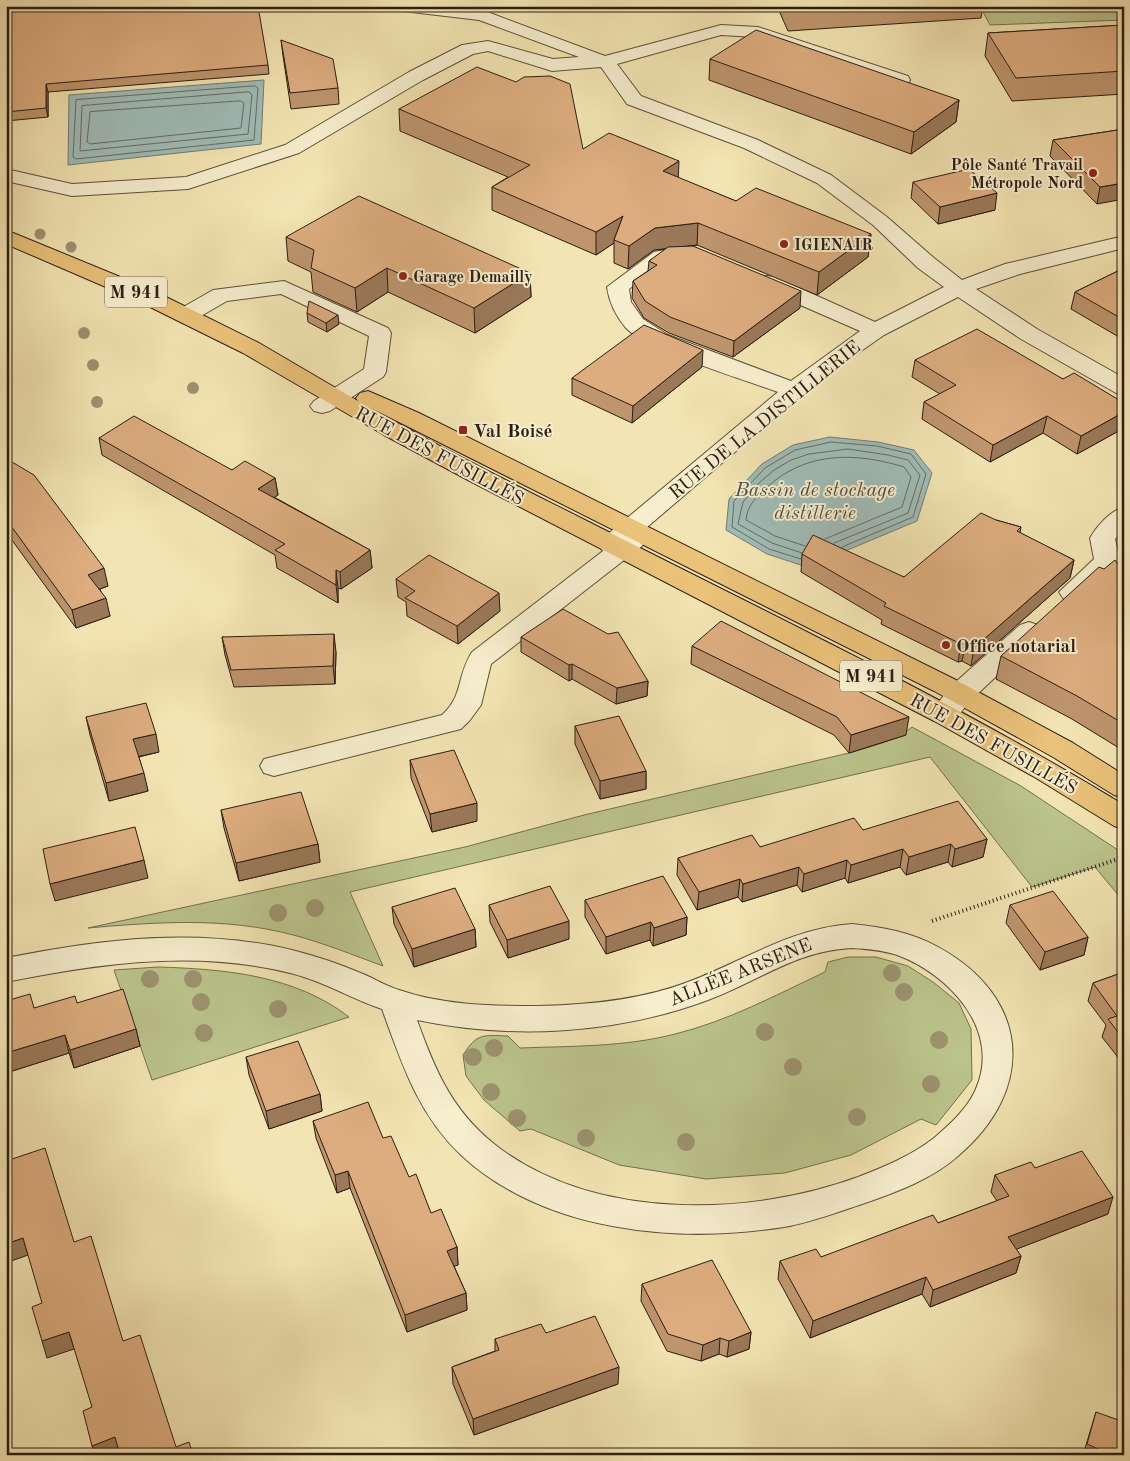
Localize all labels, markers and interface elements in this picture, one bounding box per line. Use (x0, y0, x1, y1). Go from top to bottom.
place label: Pôle Santé Travail Métropole Nord (951, 158, 1083, 192)
marker: Pôle Santé Travail Métropole Nord (1087, 167, 1099, 179)
marker: IGIENAIR (778, 238, 790, 250)
place label: IGIENAIR (794, 238, 873, 254)
marker: Garage Demailly (397, 270, 409, 282)
place label: Garage Demailly (413, 270, 533, 286)
road number: M 941 (105, 276, 167, 308)
street label: RUE DE LA DISTILLERIE (666, 338, 865, 504)
street label: RUE DES FUSILLÉS (351, 401, 528, 510)
place label: Val Boisé (473, 423, 553, 442)
marker: Val Boisé (457, 424, 469, 436)
water label: Bassin de stockage distillerie (734, 481, 895, 524)
place label: Office notarial (956, 638, 1076, 657)
marker: Office notarial (940, 639, 952, 651)
road number: M 941 (840, 660, 902, 691)
street label: RUE DES FUSILLÉS (906, 688, 1082, 799)
street label: ALLÉE ARSENE (665, 932, 815, 1011)

